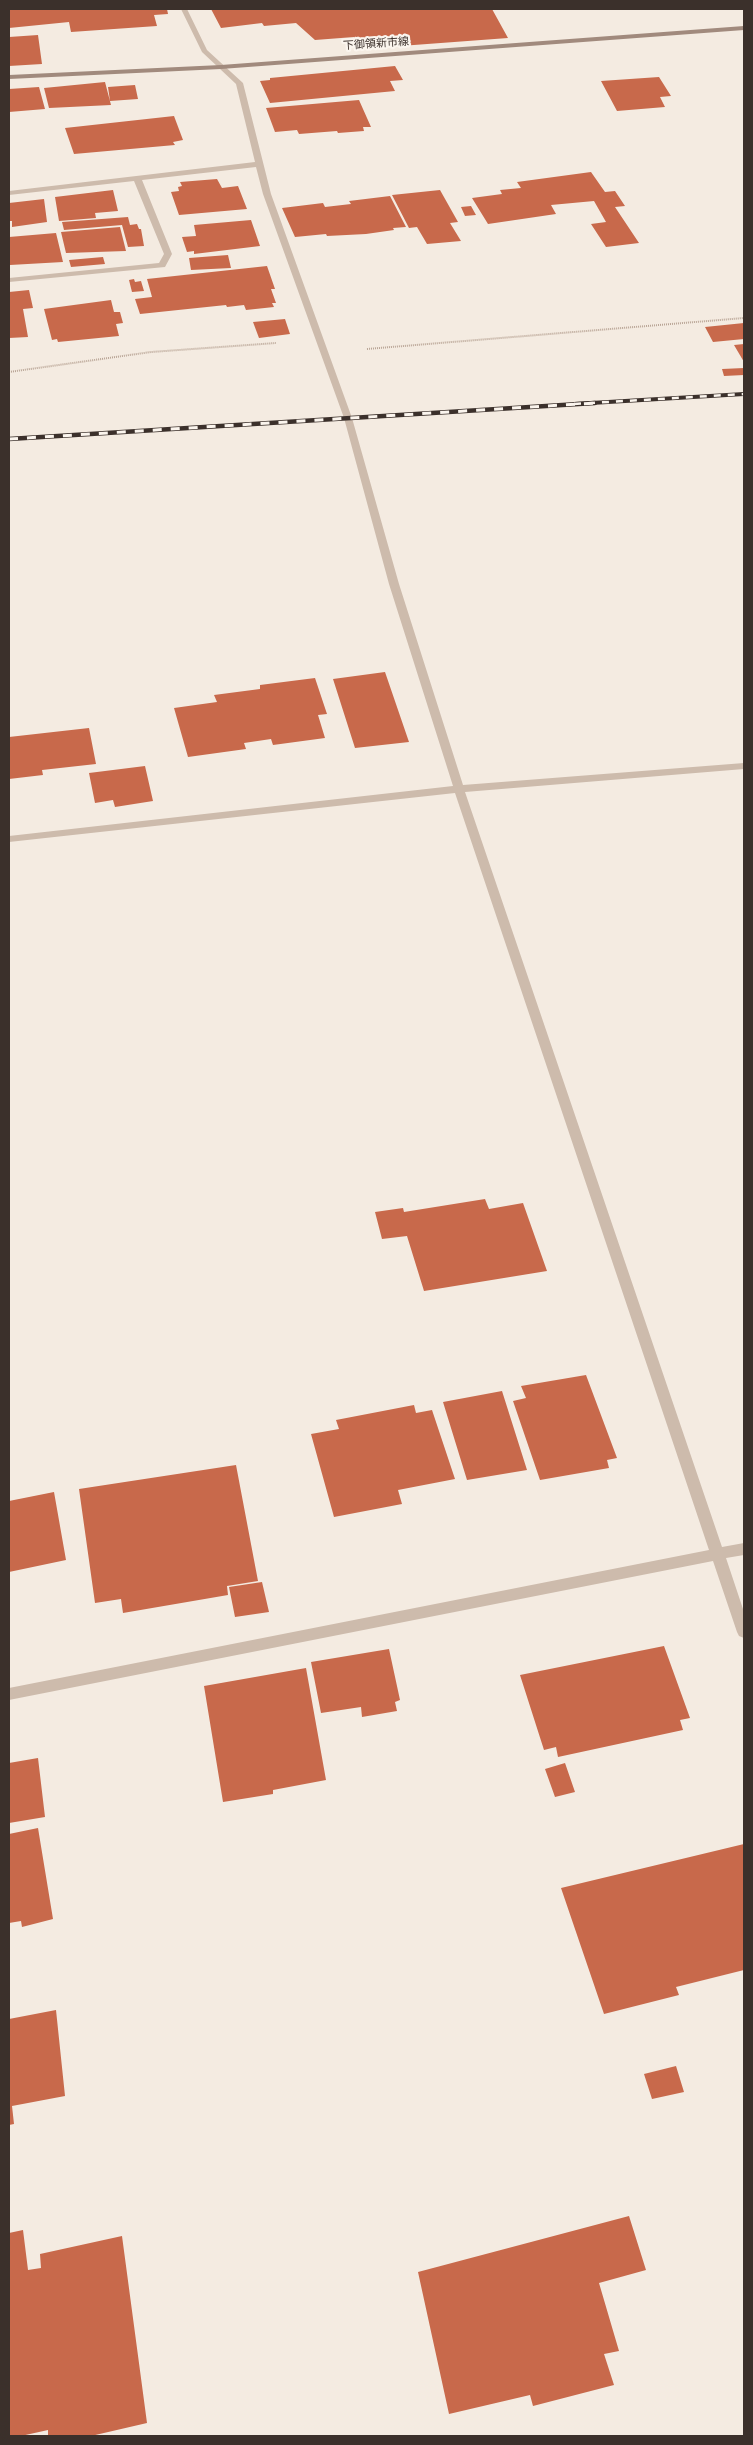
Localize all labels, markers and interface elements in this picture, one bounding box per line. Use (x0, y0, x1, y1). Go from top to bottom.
street label: 下御領新市線 (343, 35, 409, 53)

